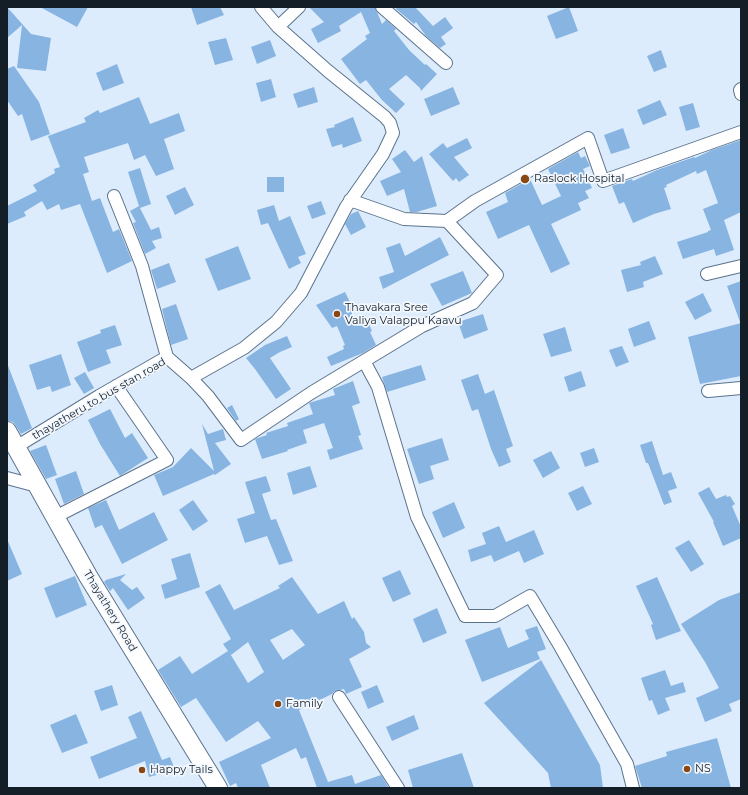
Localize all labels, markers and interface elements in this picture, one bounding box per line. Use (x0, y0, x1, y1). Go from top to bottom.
place label: Raslock Hospital (534, 172, 624, 186)
marker: Raslock Hospital (519, 173, 531, 185)
place label: Thavakara Sree Valiya Valappu Kaavu (345, 301, 462, 327)
marker: Thavakara Sree Valiya Valappu Kaavu (332, 309, 342, 319)
street label: thayatheru to bus stan road (30, 355, 168, 443)
street label: Thayathery Road (80, 568, 140, 654)
place label: Family (286, 697, 323, 711)
marker: Family (273, 699, 283, 709)
place label: NS (695, 762, 711, 776)
place label: Happy Tails (150, 763, 213, 777)
marker: NS (682, 764, 692, 774)
marker: Happy Tails (137, 765, 147, 775)

